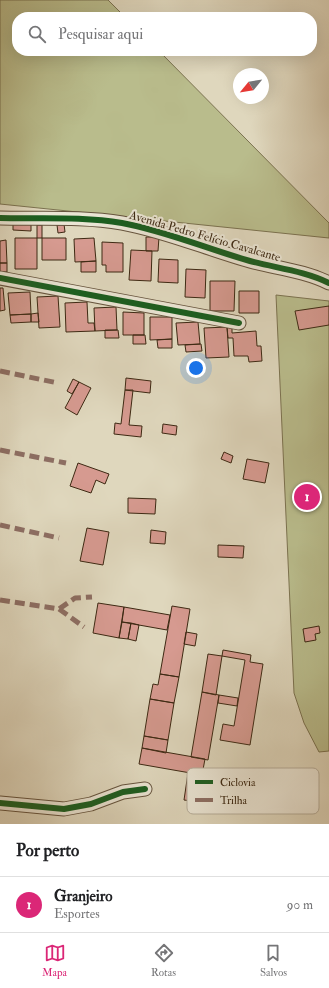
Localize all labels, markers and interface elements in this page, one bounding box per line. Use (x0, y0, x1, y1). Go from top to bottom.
search box (12, 12, 317, 56)
icon: search (26, 23, 48, 45)
text: Pesquisar aqui (58, 25, 143, 44)
north arrow (233, 68, 269, 104)
street label: Avenida Pedro Felício Cavalcante (127, 207, 282, 265)
your location (186, 358, 206, 378)
pin: 1 (294, 482, 320, 512)
legend (187, 768, 319, 814)
text: Ciclovia (220, 776, 256, 789)
text: Trilha (220, 794, 248, 807)
text: Por perto (16, 840, 79, 861)
text: Granjeiro (54, 887, 113, 906)
text: 1 (27, 897, 31, 913)
text: 90 m (287, 897, 313, 913)
text: Esportes (54, 906, 100, 922)
tab: Mapa (42, 942, 67, 979)
tab: Rotas (151, 942, 176, 979)
tab: Salvos (260, 942, 287, 979)

